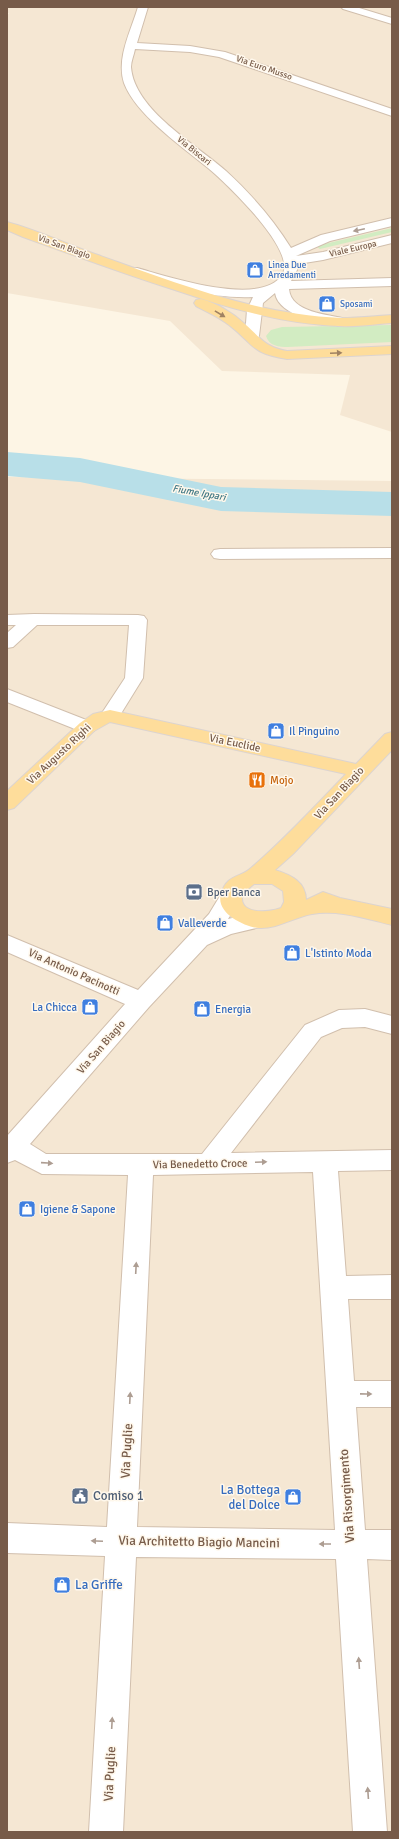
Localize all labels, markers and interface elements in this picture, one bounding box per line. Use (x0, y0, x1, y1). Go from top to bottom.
street label: Via Euro Musso (235, 53, 294, 83)
street label: Via Biscari (175, 134, 213, 168)
one-way arrow (353, 227, 365, 233)
street label: Via San Biagio (36, 232, 92, 262)
street label: Viale Europa (328, 238, 378, 260)
shop icon: Linea Due Arredamenti (245, 260, 265, 280)
place label: Linea Due Arredamenti (268, 260, 316, 281)
shop icon: Sposami (317, 294, 337, 314)
place label: Sposami (340, 299, 373, 310)
one-way arrow (214, 310, 226, 317)
one-way arrow (330, 349, 342, 356)
water label: Fiume Ippari (171, 482, 228, 504)
street label: Via Augusto Righi (24, 721, 94, 787)
shop icon: Il Pinguino (266, 721, 286, 741)
place label: Il Pinguino (289, 725, 340, 738)
street label: Via Euclide (208, 731, 262, 755)
street label: Via San Biagio (311, 764, 367, 822)
restaurant icon: Mojo (247, 770, 267, 790)
place label: Mojo (270, 774, 294, 787)
bank icon: Bper Banca (184, 882, 204, 902)
place label: Bper Banca (207, 886, 261, 899)
shop icon: Valleverde (155, 913, 175, 933)
place label: Valleverde (178, 917, 227, 930)
shop icon: L'Istinto Moda (282, 943, 302, 963)
street label: Via Antonio Pacinotti (26, 946, 122, 998)
place label: L'Istinto Moda (305, 947, 372, 960)
shop icon: La Chicca (80, 997, 100, 1017)
shop icon: Energia (192, 999, 212, 1019)
place label: La Chicca (32, 1001, 77, 1014)
place label: Energia (215, 1003, 251, 1016)
street label: Via San Biagio (74, 1017, 128, 1077)
street label: Via Benedetto Croce (152, 1157, 248, 1171)
one-way arrow (255, 1159, 267, 1166)
one-way arrow (41, 1160, 54, 1167)
shop icon: Igiene & Sapone (17, 1199, 37, 1219)
place label: Igiene & Sapone (40, 1203, 115, 1216)
one-way arrow (133, 1261, 139, 1274)
one-way arrow (360, 1391, 373, 1397)
one-way arrow (126, 1392, 133, 1404)
street label: Via Puglie (118, 1423, 136, 1479)
street label: Via Risorgimento (336, 1448, 358, 1544)
place label: La Bottega del Dolce (220, 1482, 280, 1513)
public building icon: Comiso 1 (70, 1486, 90, 1506)
shop icon: La Bottega del Dolce (283, 1487, 303, 1507)
place label: Comiso 1 (93, 1488, 144, 1504)
street label: Via Architetto Biagio Mancini (118, 1533, 280, 1551)
one-way arrow (90, 1538, 103, 1544)
one-way arrow (318, 1541, 331, 1547)
shop icon: La Griffe (52, 1575, 72, 1595)
place label: La Griffe (75, 1577, 123, 1593)
one-way arrow (355, 1657, 362, 1669)
one-way arrow (109, 1717, 116, 1729)
street label: Via Puglie (101, 1746, 119, 1802)
one-way arrow (364, 1787, 371, 1799)

